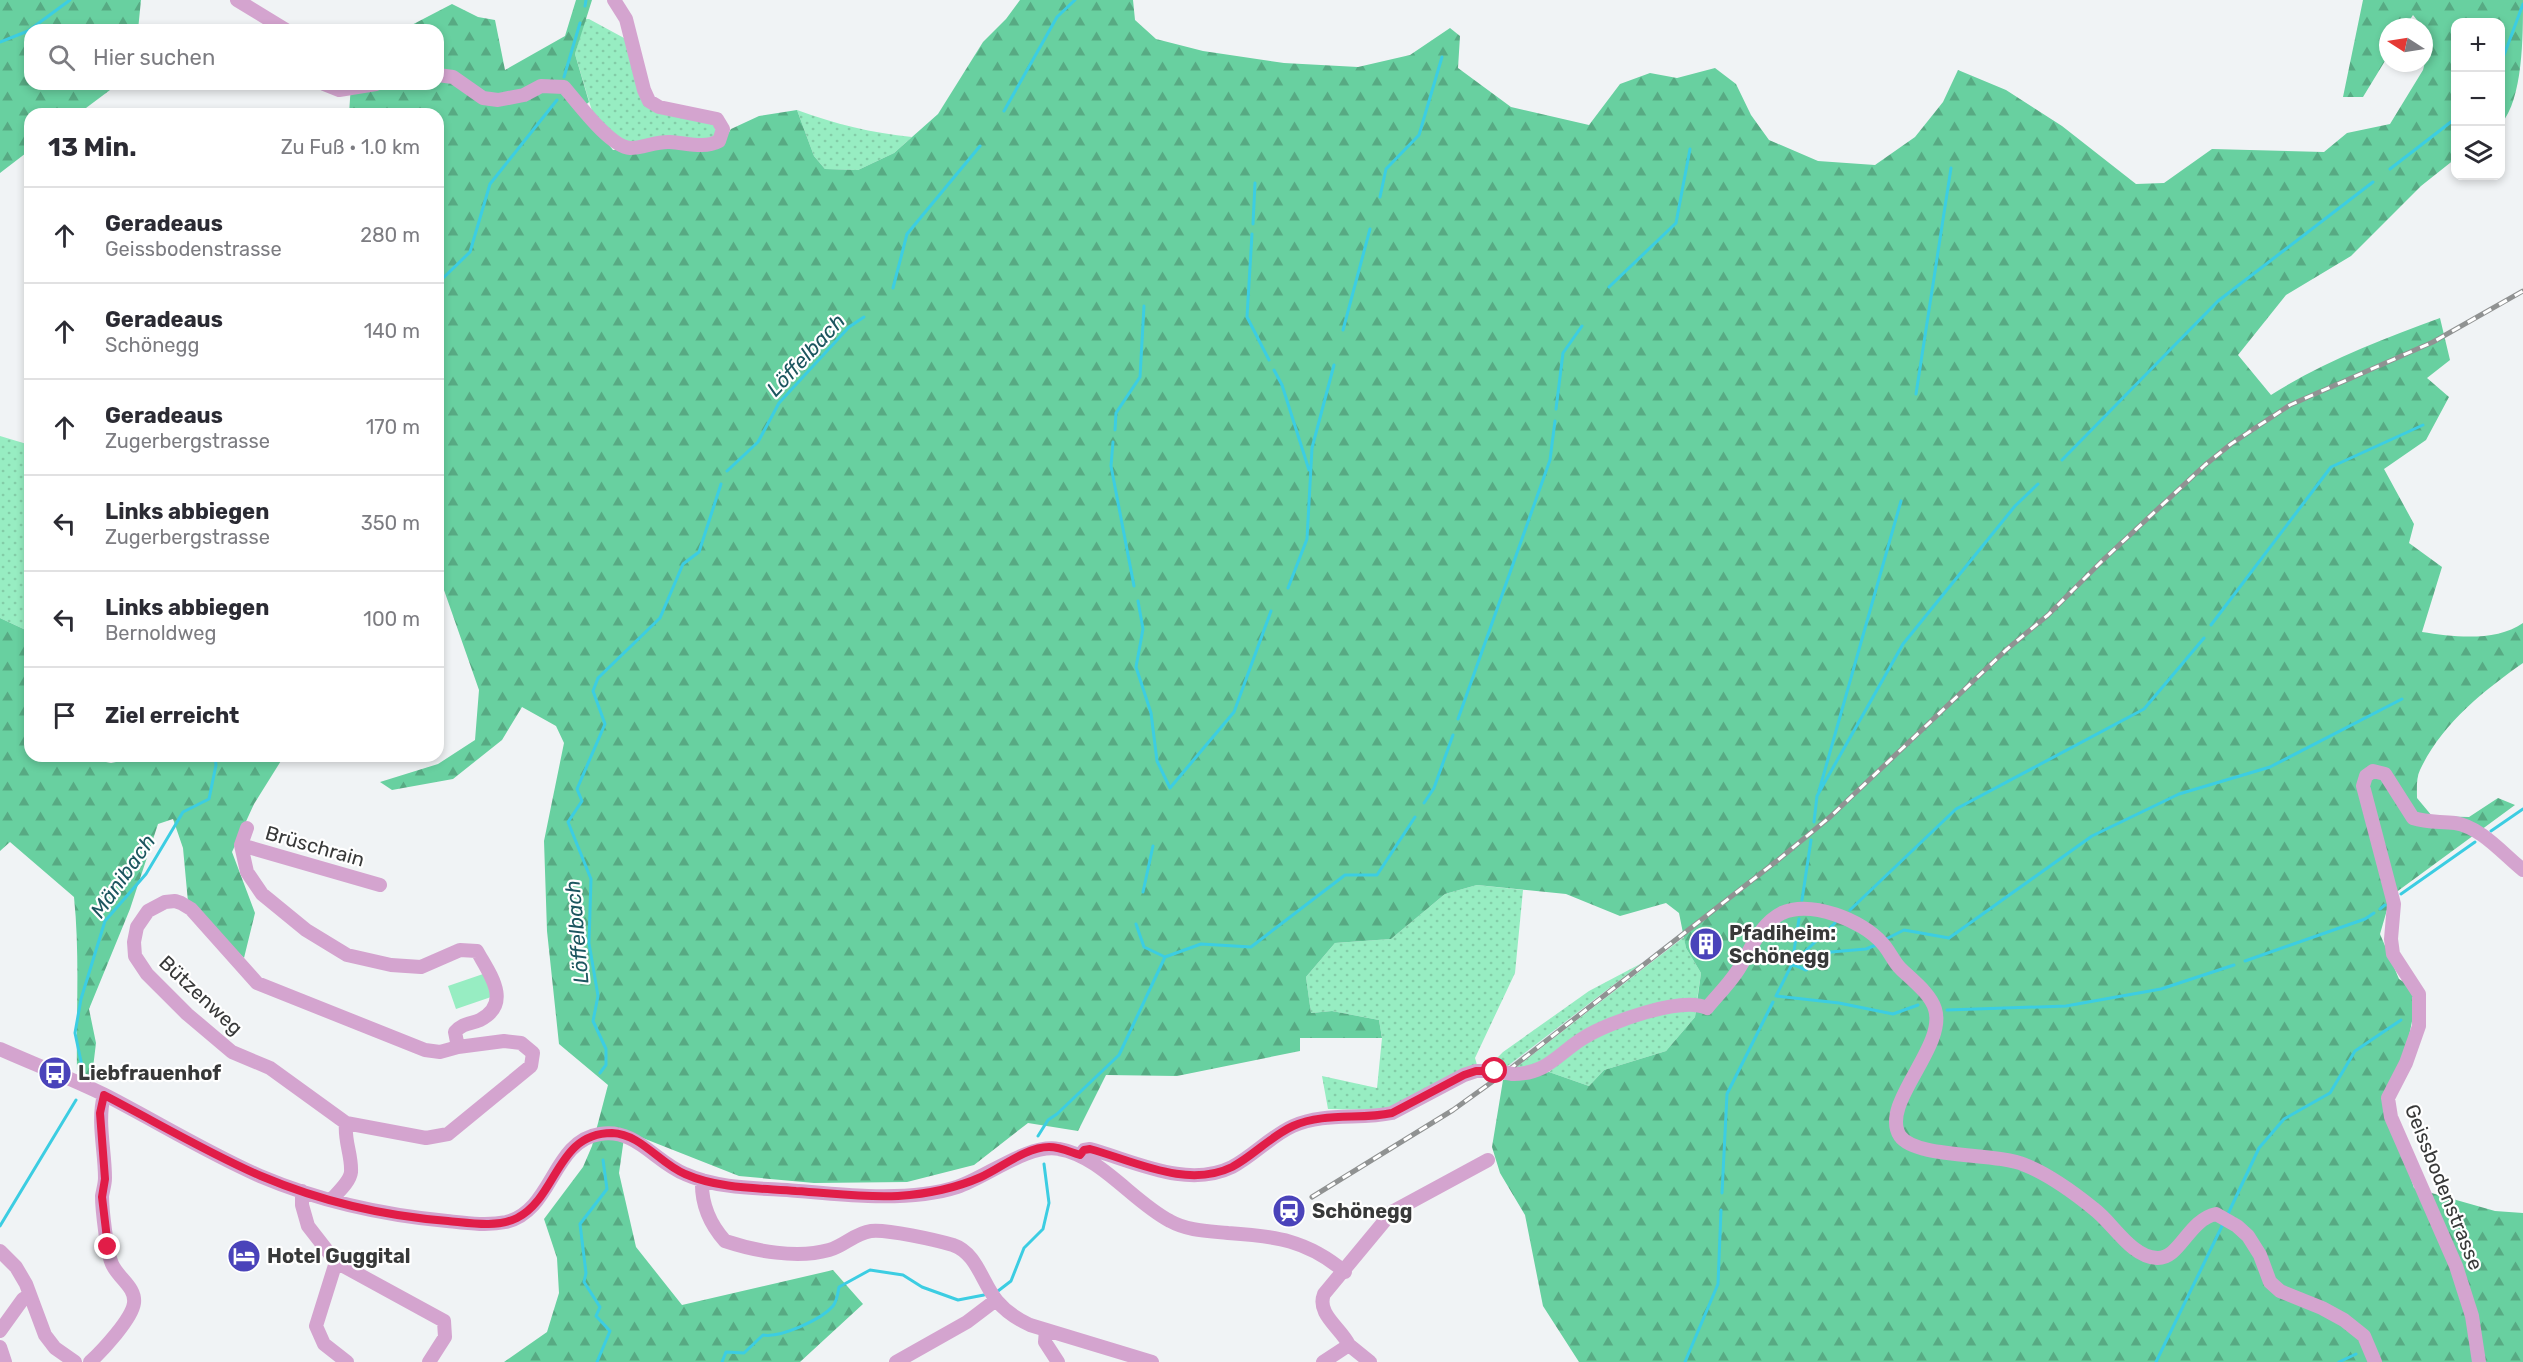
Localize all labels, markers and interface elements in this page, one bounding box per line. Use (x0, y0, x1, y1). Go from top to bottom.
north arrow (2379, 18, 2433, 72)
map controls (2451, 18, 2505, 180)
button: + (2451, 18, 2505, 72)
search box (24, 24, 444, 90)
icon: search (45, 41, 78, 74)
text: Hier suchen (93, 44, 215, 71)
button: − (2451, 72, 2505, 126)
button: layers (2451, 126, 2505, 180)
text: 13 Min. (48, 132, 137, 163)
text: Zu Fuß · 1.0 km (281, 135, 420, 159)
text: Geradeaus (105, 210, 223, 237)
icon: ahead (48, 219, 81, 252)
text: 280 m (360, 223, 420, 247)
text: Geissbodenstrasse (105, 237, 282, 261)
text: Geradeaus (105, 306, 223, 333)
water label: Löffelbach (761, 308, 850, 401)
icon: ahead (48, 315, 81, 348)
text: 140 m (364, 319, 420, 343)
text: Schönegg (105, 333, 199, 357)
text: Geradeaus (105, 402, 223, 429)
icon: ahead (48, 411, 81, 444)
text: 170 m (366, 415, 420, 439)
text: Zugerbergstrasse (105, 429, 270, 453)
text: Links abbiegen (105, 498, 269, 525)
icon: left (48, 507, 81, 540)
text: 350 m (361, 511, 420, 535)
text: Zugerbergstrasse (105, 525, 270, 549)
text: Links abbiegen (105, 594, 269, 621)
icon: left (48, 603, 81, 636)
text: 100 m (363, 607, 420, 631)
text: Bernoldweg (105, 621, 216, 645)
icon: arrive (48, 699, 81, 732)
text: Ziel erreicht (105, 702, 239, 729)
street label: Brüschrain (263, 820, 367, 872)
water label: Mänibach (85, 829, 160, 922)
water label: Löffelbach (560, 879, 593, 985)
place label: Pfadiheim: Schönegg (1729, 921, 1836, 968)
building icon: Pfadiheim: Schönegg (1688, 926, 1724, 962)
street label: Bützenweg (154, 950, 248, 1040)
bus stop icon: Liebfrauenhof (37, 1055, 73, 1091)
route start (1481, 1057, 1507, 1083)
place label: Liebfrauenhof (78, 1061, 221, 1085)
street label: Geissbodenstrasse (2400, 1101, 2488, 1273)
station icon: Schönegg (1271, 1193, 1307, 1229)
place label: Schönegg (1312, 1199, 1412, 1223)
route end (94, 1233, 120, 1259)
hotel icon: Hotel Guggital (226, 1238, 262, 1274)
place label: Hotel Guggital (267, 1244, 410, 1268)

